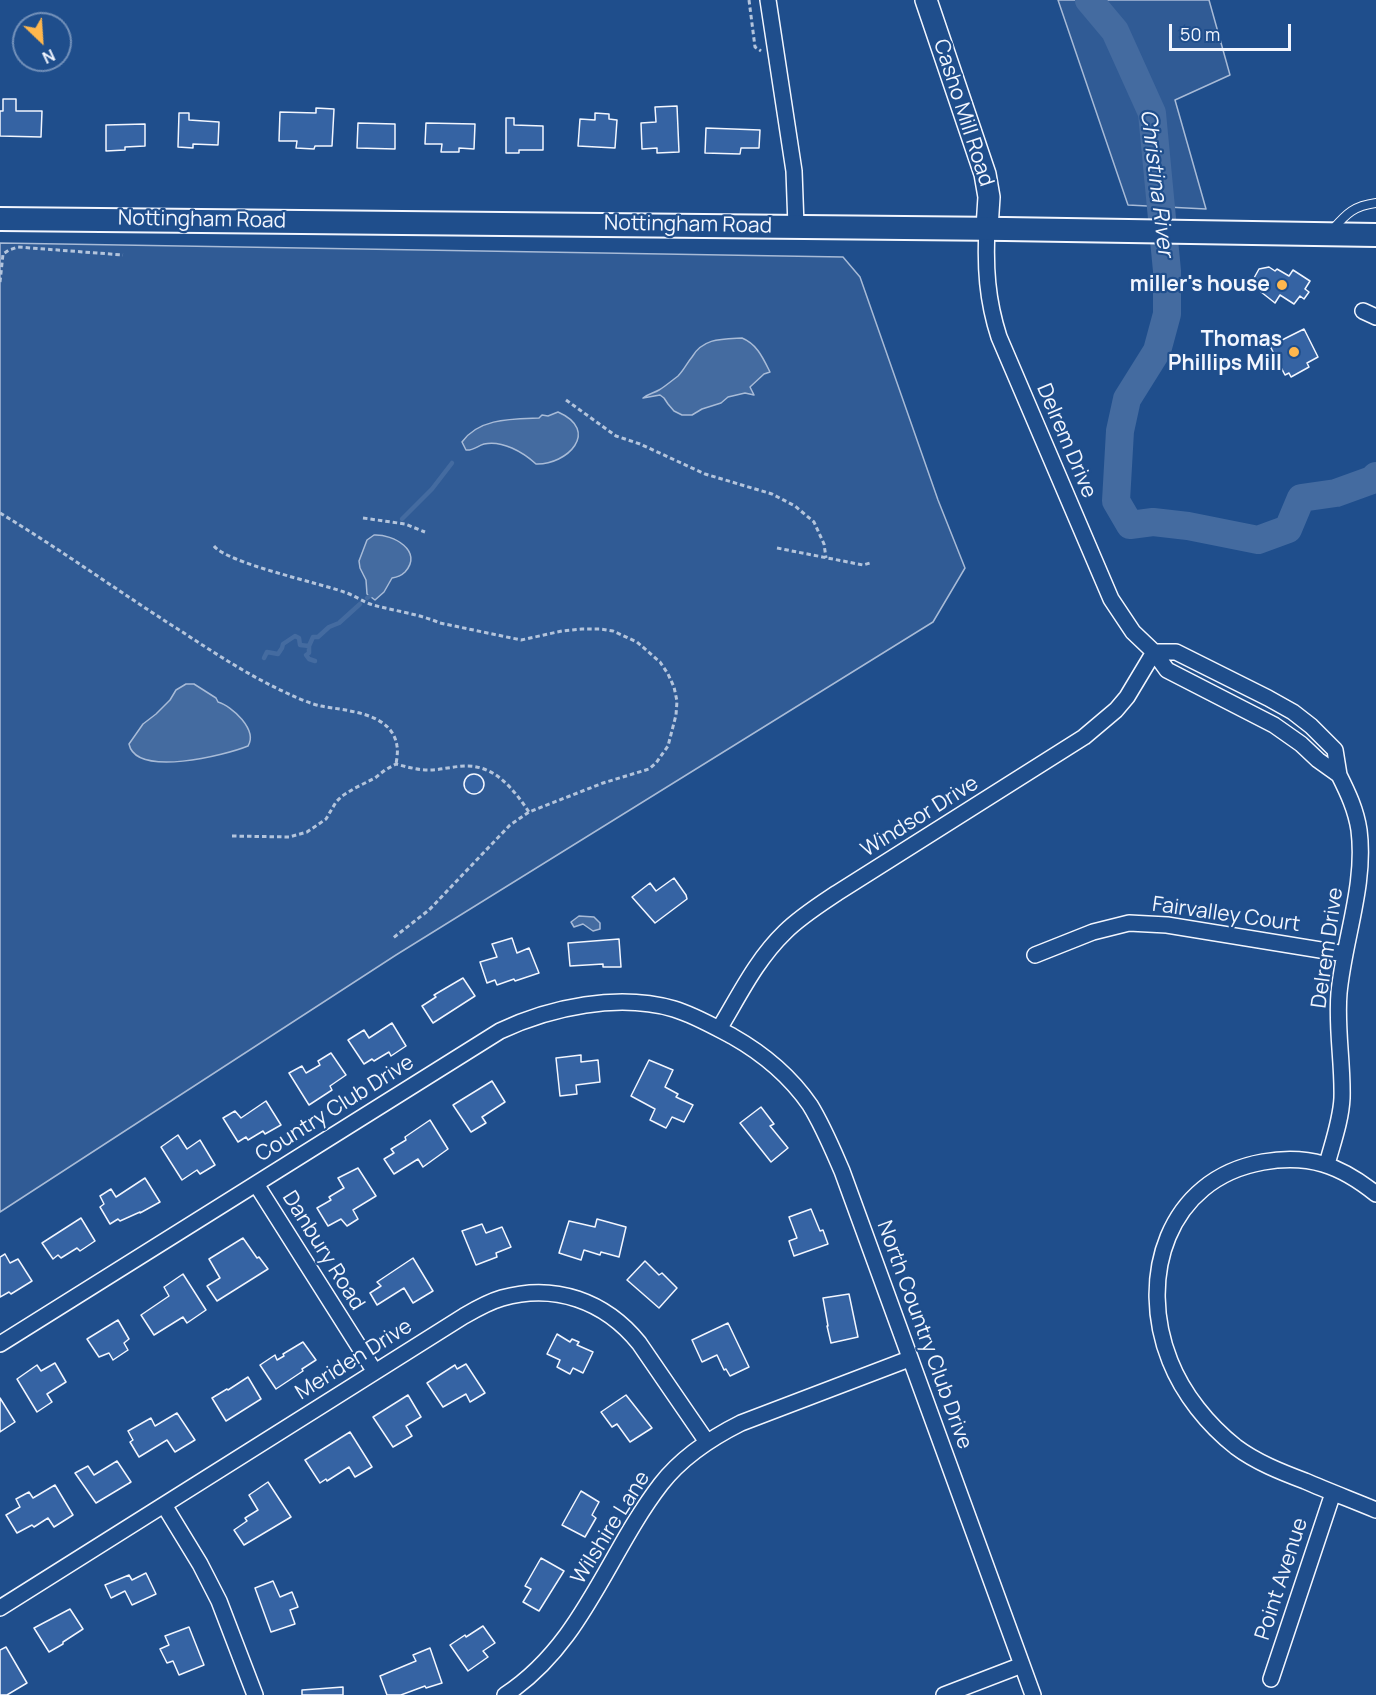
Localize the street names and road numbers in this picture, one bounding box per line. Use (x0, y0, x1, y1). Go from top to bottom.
street label: Casho Mill Road (927, 36, 999, 190)
street label: Nottingham Road (118, 206, 286, 234)
street label: Nottingham Road (604, 211, 772, 239)
street label: Delrem Drive (1031, 380, 1101, 502)
street label: Windsor Drive (857, 771, 983, 863)
street label: Delrem Drive (1307, 886, 1349, 1010)
street label: Fairvalley Court (1150, 892, 1302, 938)
street label: Country Club Drive (251, 1050, 419, 1168)
street label: Danbury Road (276, 1187, 370, 1315)
street label: North Country Club Drive (871, 1217, 977, 1453)
street label: Meriden Drive (291, 1314, 417, 1406)
street label: Wilshire Lane (566, 1467, 656, 1589)
street label: Point Avenue (1250, 1515, 1314, 1643)

